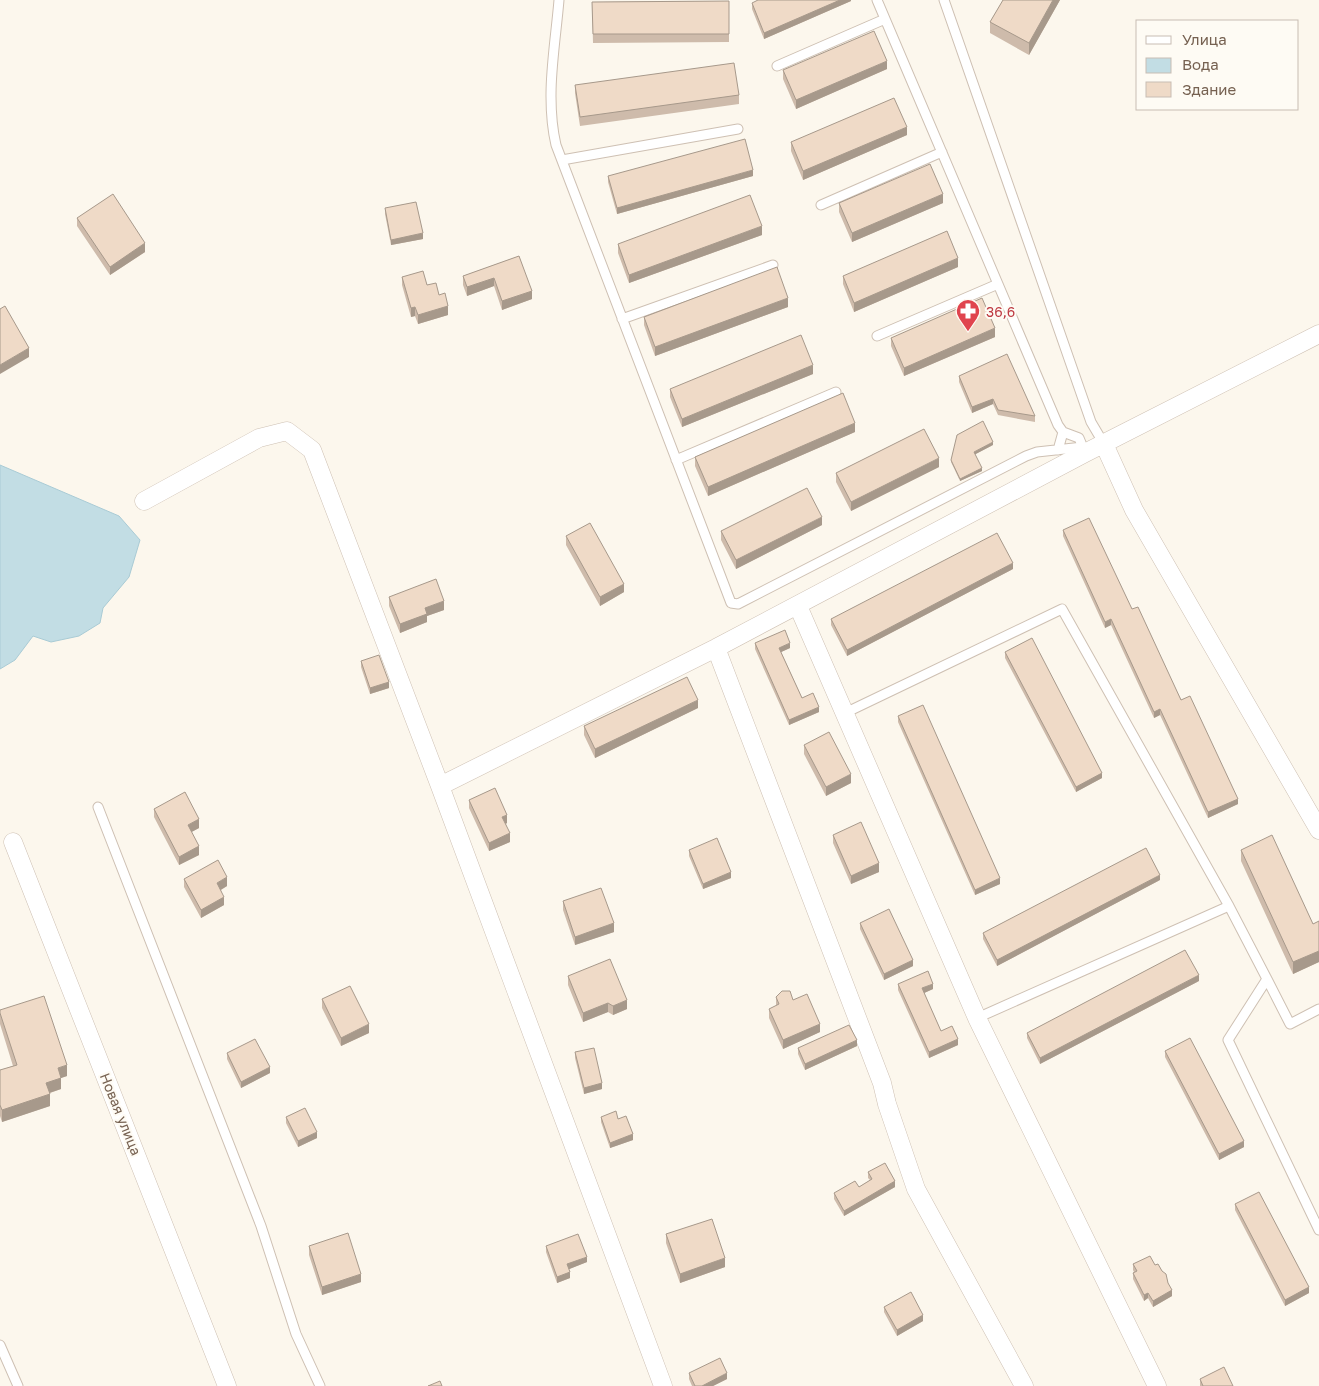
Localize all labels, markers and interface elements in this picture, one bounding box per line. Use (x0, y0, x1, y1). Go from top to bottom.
legend (1136, 20, 1299, 110)
text: Улица (1182, 30, 1227, 48)
text: Вода (1182, 55, 1219, 73)
text: Здание (1182, 80, 1236, 98)
pharmacy icon: 36,6 (955, 298, 981, 332)
place label: 36,6 (986, 303, 1015, 320)
street label: Новая улица (97, 1070, 145, 1158)

